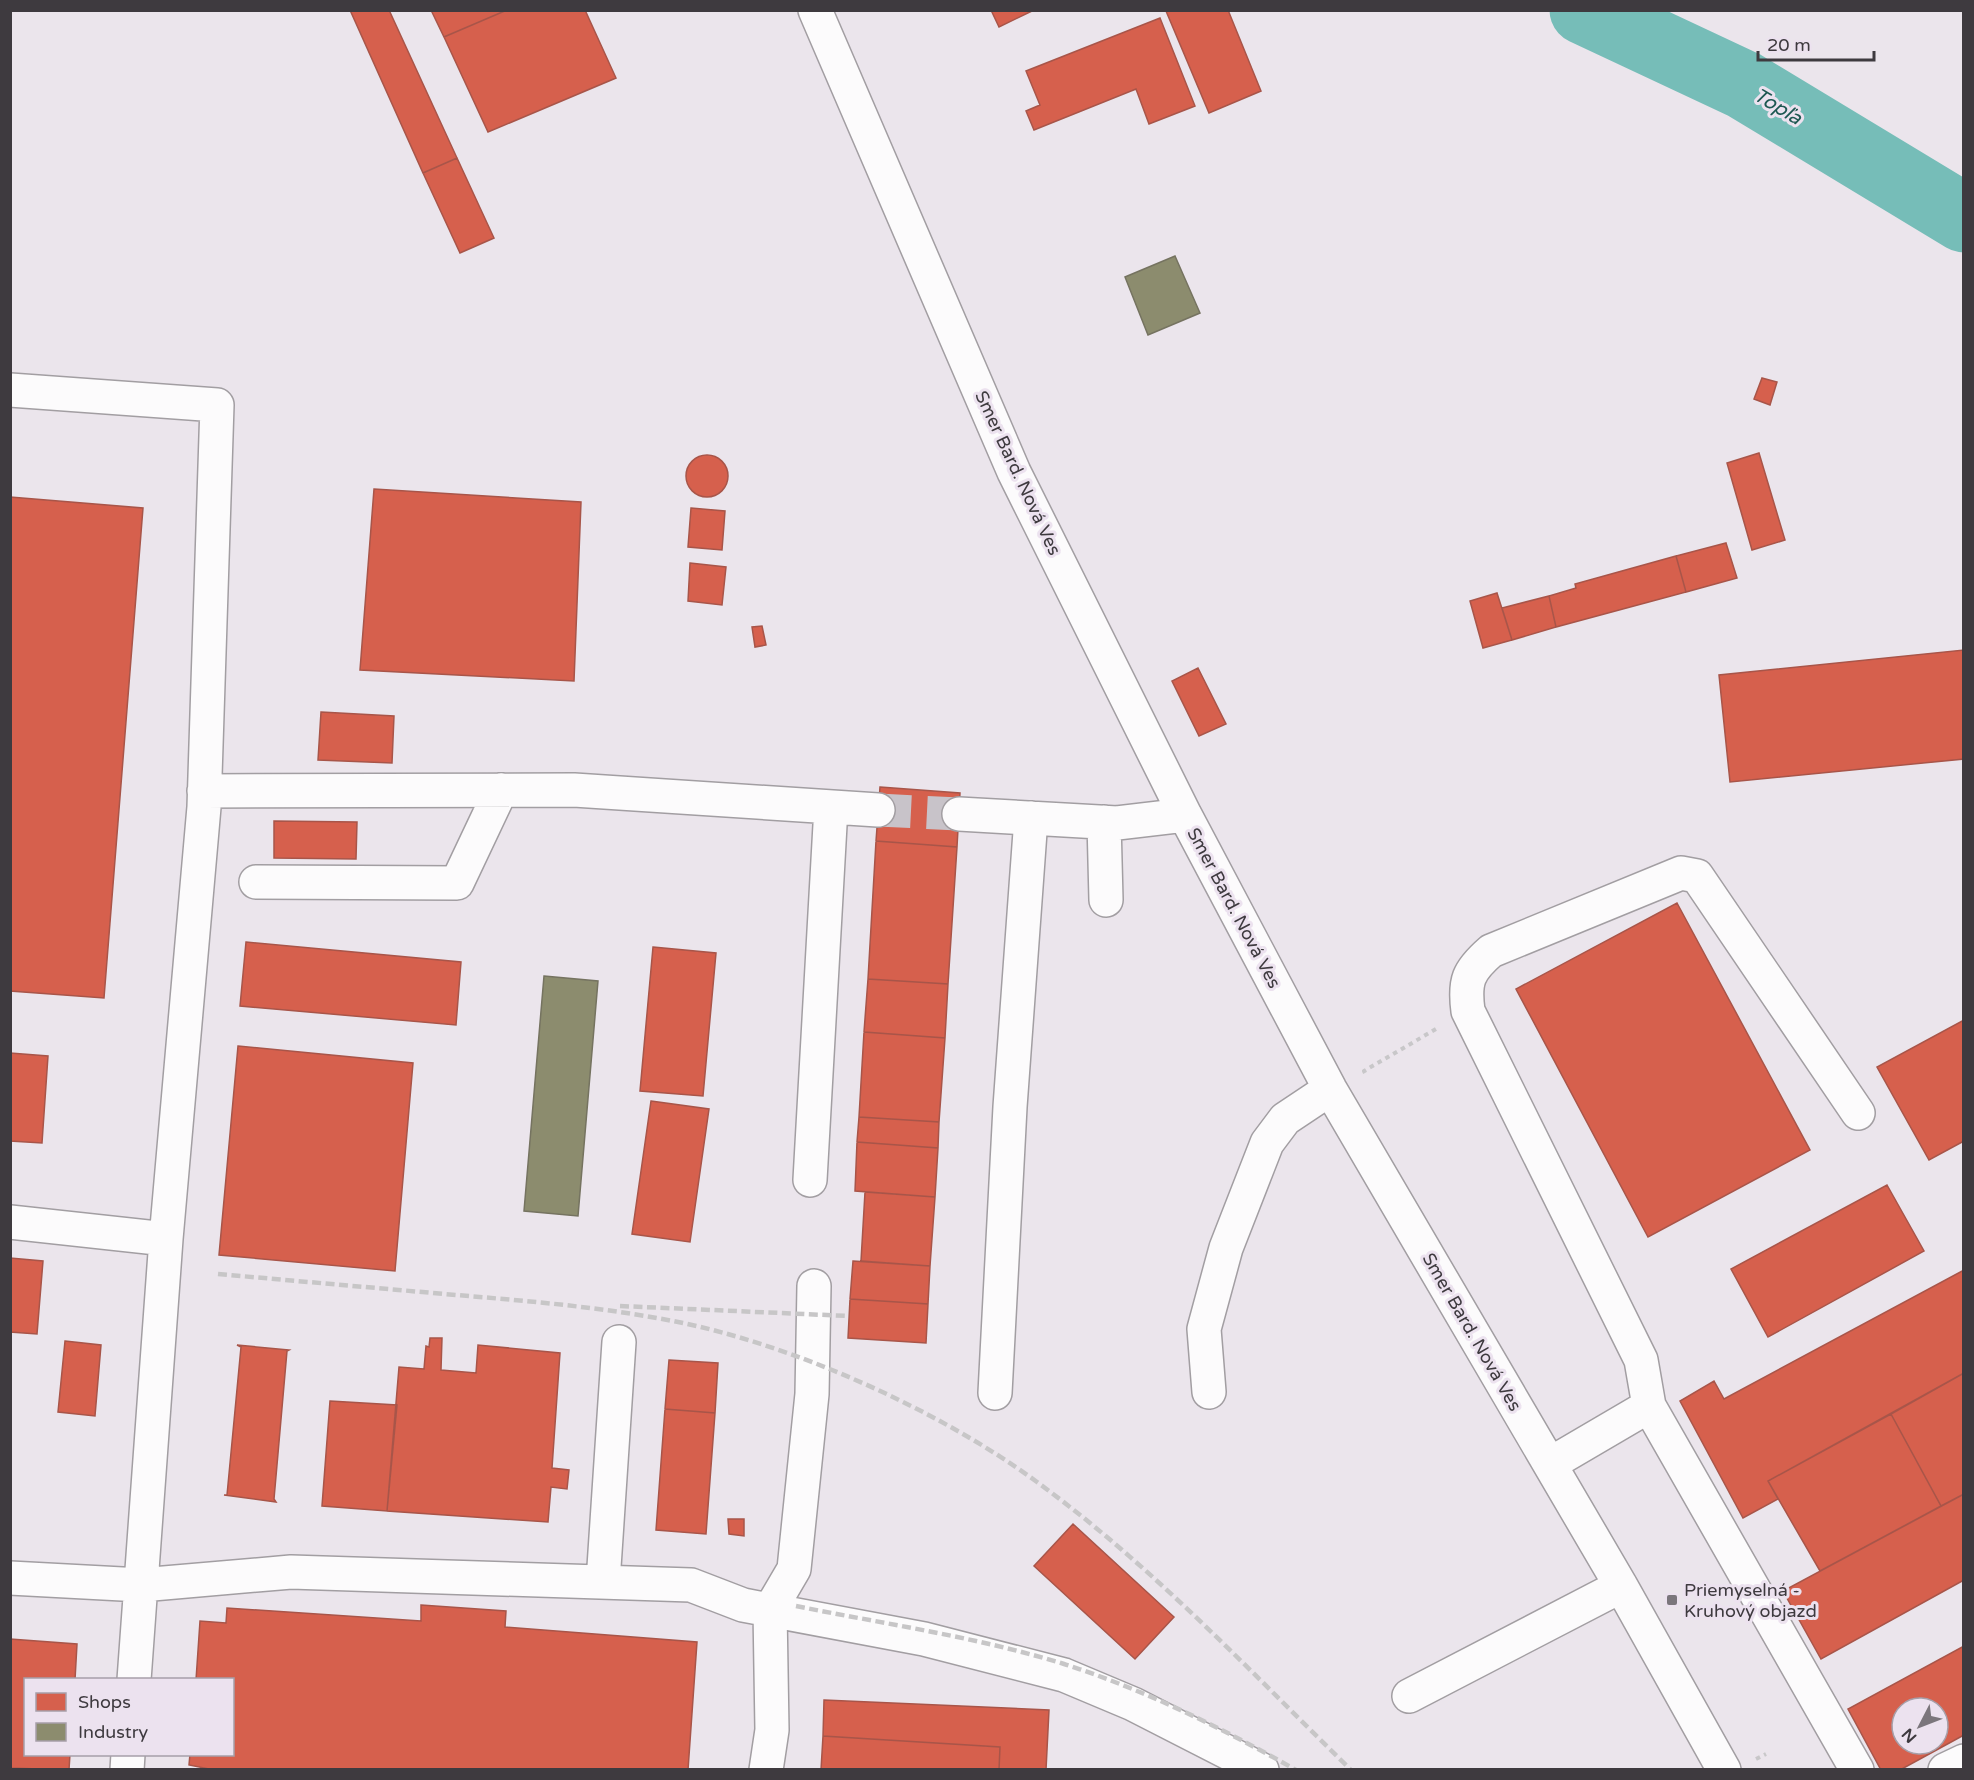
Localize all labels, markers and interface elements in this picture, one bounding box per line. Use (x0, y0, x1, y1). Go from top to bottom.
scale bar (1758, 24, 1874, 62)
text: 20 m (1767, 34, 1811, 56)
water label: Topľa (1749, 83, 1807, 131)
street label: Smer Bard. Nová Ves (970, 387, 1066, 559)
street label: Smer Bard. Nová Ves (1182, 824, 1286, 992)
street label: Smer Bard. Nová Ves (1418, 1249, 1526, 1415)
place label: Priemyselná - Kruhový objazd (1684, 1579, 1817, 1622)
marker: Priemyselná - Kruhový objazd (1665, 1593, 1679, 1607)
legend (24, 1678, 234, 1756)
text: Shops (78, 1691, 131, 1713)
north arrow (1890, 1696, 1950, 1756)
text: Industry (78, 1721, 149, 1743)
text: N (1898, 1724, 1921, 1747)

